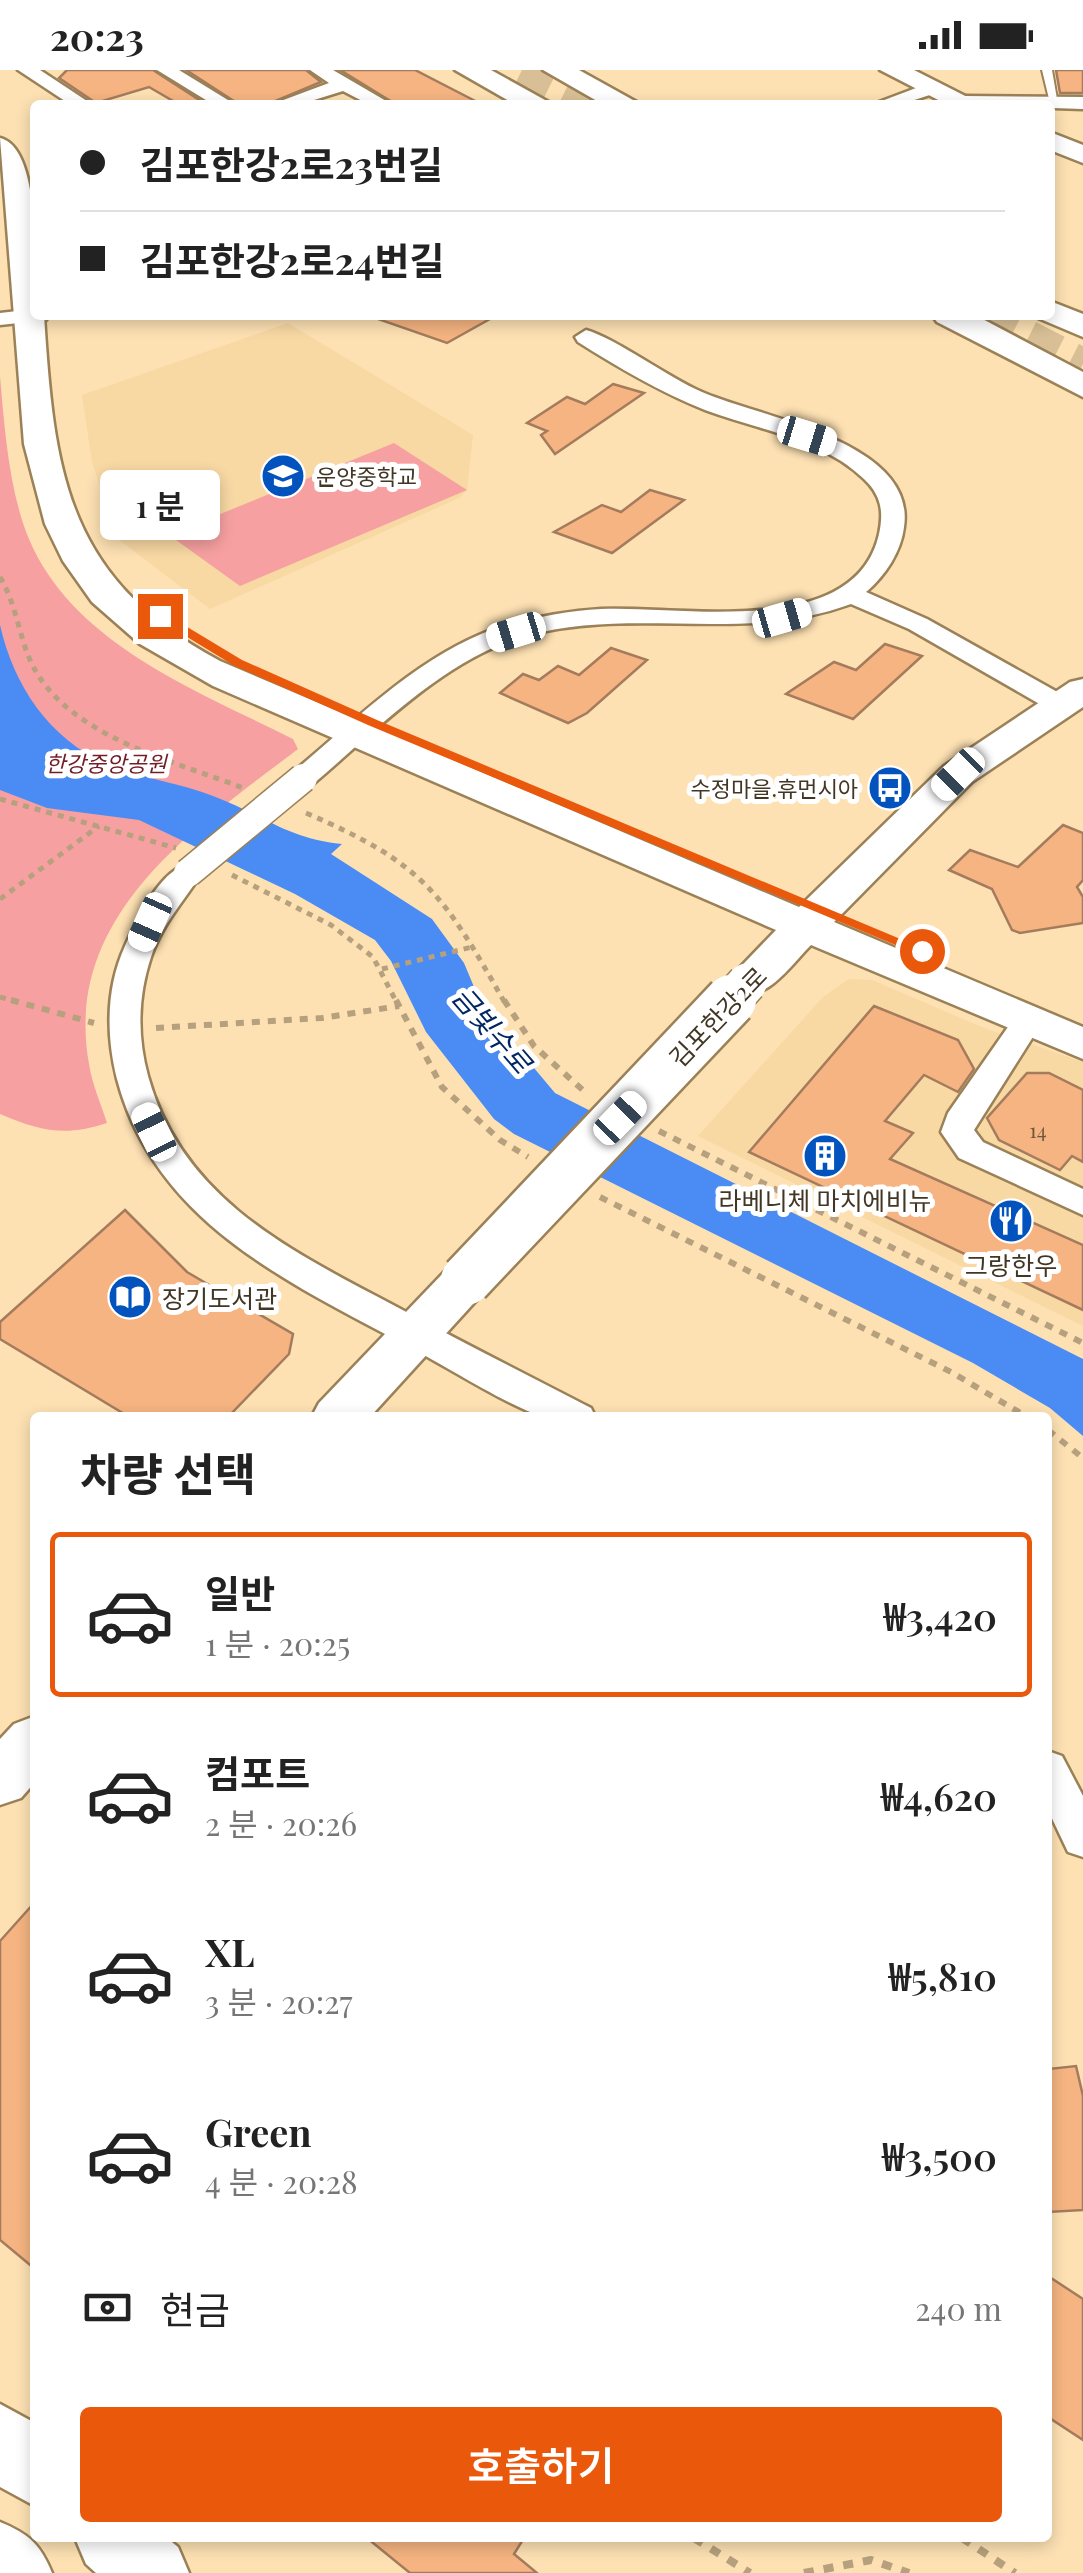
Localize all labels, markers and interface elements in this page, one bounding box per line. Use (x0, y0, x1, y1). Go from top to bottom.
text: 20:23 (50, 10, 144, 61)
text: 김포한강2로23번길 (140, 138, 443, 189)
text: 김포한강2로24번길 (140, 234, 445, 285)
car (774, 413, 840, 459)
school or university icon: 운양중학교 (260, 453, 306, 499)
place label: 운양중학교 (316, 461, 417, 491)
callout: 1 분 (100, 471, 220, 541)
text: 1 분 (135, 483, 185, 526)
route end (138, 594, 183, 639)
car (749, 595, 815, 641)
car (483, 609, 549, 655)
car (926, 742, 990, 806)
park label: 한강중앙공원 (45, 748, 168, 778)
bus stop icon: 수정마을.휴먼시아 (867, 765, 913, 811)
place label: 수정마을.휴먼시아 (691, 773, 858, 803)
car (124, 888, 176, 956)
route start (900, 929, 945, 974)
street label: 김포한강2로 (661, 959, 773, 1073)
water label: 금빛수로 (445, 978, 542, 1081)
car (588, 1086, 652, 1150)
car (127, 1098, 181, 1166)
house number: 14 (1029, 1116, 1047, 1143)
building icon: 라베니체 마치에비뉴 (802, 1133, 848, 1179)
place label: 라베니체 마치에비뉴 (718, 1183, 932, 1216)
restaurant icon: 그랑한우 (988, 1198, 1034, 1244)
place label: 그랑한우 (965, 1248, 1057, 1281)
library icon: 장기도서관 (107, 1274, 153, 1320)
place label: 장기도서관 (162, 1281, 277, 1314)
text: 차량 선택 (80, 1442, 256, 1502)
text: 일반 (205, 1567, 275, 1618)
icon: car (85, 1570, 175, 1660)
text: ₩3,420 (884, 1590, 997, 1641)
text: 1 분 · 20:25 (205, 1621, 350, 1664)
text: 컴포트 (205, 1747, 310, 1798)
icon: car (85, 1750, 175, 1840)
text: ₩4,620 (881, 1770, 997, 1821)
text: 2 분 · 20:26 (205, 1801, 357, 1844)
text: XL (205, 1926, 254, 1977)
icon: car (85, 1930, 175, 2020)
text: ₩5,810 (889, 1950, 997, 2001)
text: 3 분 · 20:27 (205, 1979, 353, 2022)
text: Green (205, 2106, 312, 2157)
icon: car (85, 2110, 175, 2200)
text: ₩3,500 (882, 2130, 997, 2181)
text: 4 분 · 20:28 (205, 2159, 358, 2202)
icon: cash (80, 2280, 135, 2335)
text: 현금 (160, 2283, 230, 2334)
text: 240 m (915, 2286, 1002, 2329)
button: 호출하기 (80, 2407, 1002, 2522)

